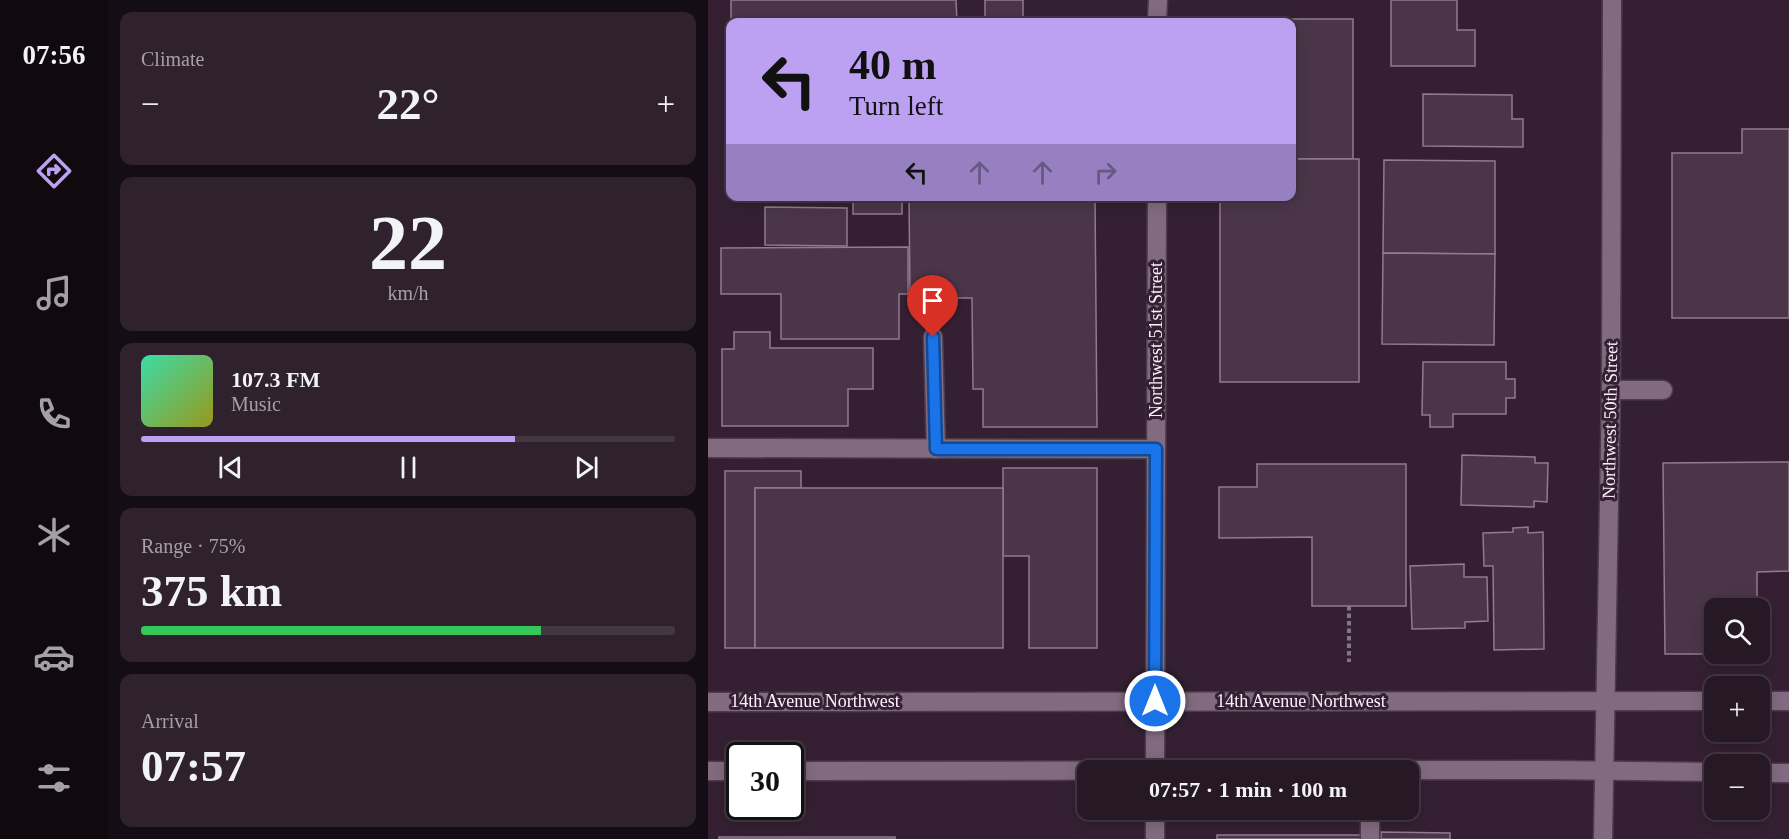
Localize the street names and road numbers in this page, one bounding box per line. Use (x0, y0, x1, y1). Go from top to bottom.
street label: Northwest 51st Street (1146, 262, 1166, 418)
street label: Northwest 50th Street (1599, 341, 1621, 499)
street label: 14th Avenue Northwest (730, 691, 900, 711)
street label: 14th Avenue Northwest (1216, 691, 1386, 711)

